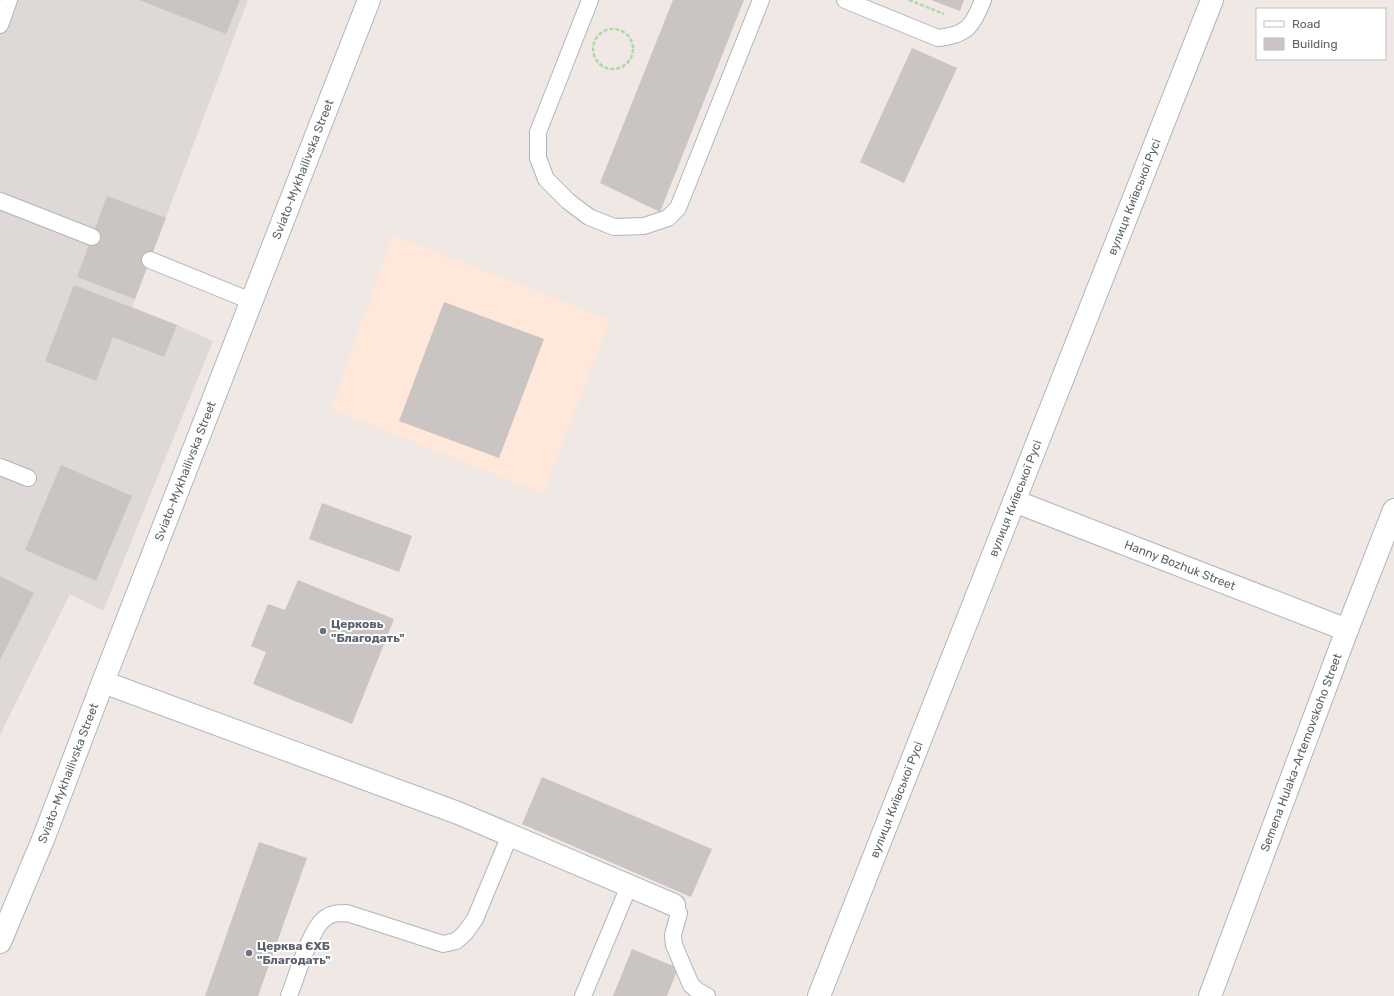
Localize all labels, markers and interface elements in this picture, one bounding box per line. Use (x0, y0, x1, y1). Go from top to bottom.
legend (1256, 8, 1386, 60)
text: Road (1292, 17, 1320, 31)
text: Building (1292, 37, 1338, 51)
street label: Sviato-Mykhailivska Street (269, 97, 337, 241)
street label: вулиця Київської Русі (1105, 137, 1164, 257)
street label: Sviato-Mykhailivska Street (152, 399, 219, 543)
street label: вулиця Київської Русі (986, 438, 1045, 559)
street label: Hanny Bozhuk Street (1122, 537, 1238, 593)
place label: Церковь "Благодать" (331, 617, 405, 645)
marker: Церковь "Благодать" (318, 626, 328, 636)
street label: Semena Hulaka-Artemovskoho Street (1258, 651, 1345, 854)
street label: Sviato-Mykhailivska Street (35, 701, 101, 846)
street label: вулиця Київської Русі (867, 739, 926, 860)
place label: Церква ЄХБ "Благодать" (257, 939, 331, 967)
marker: Церква ЄХБ "Благодать" (244, 948, 254, 958)

